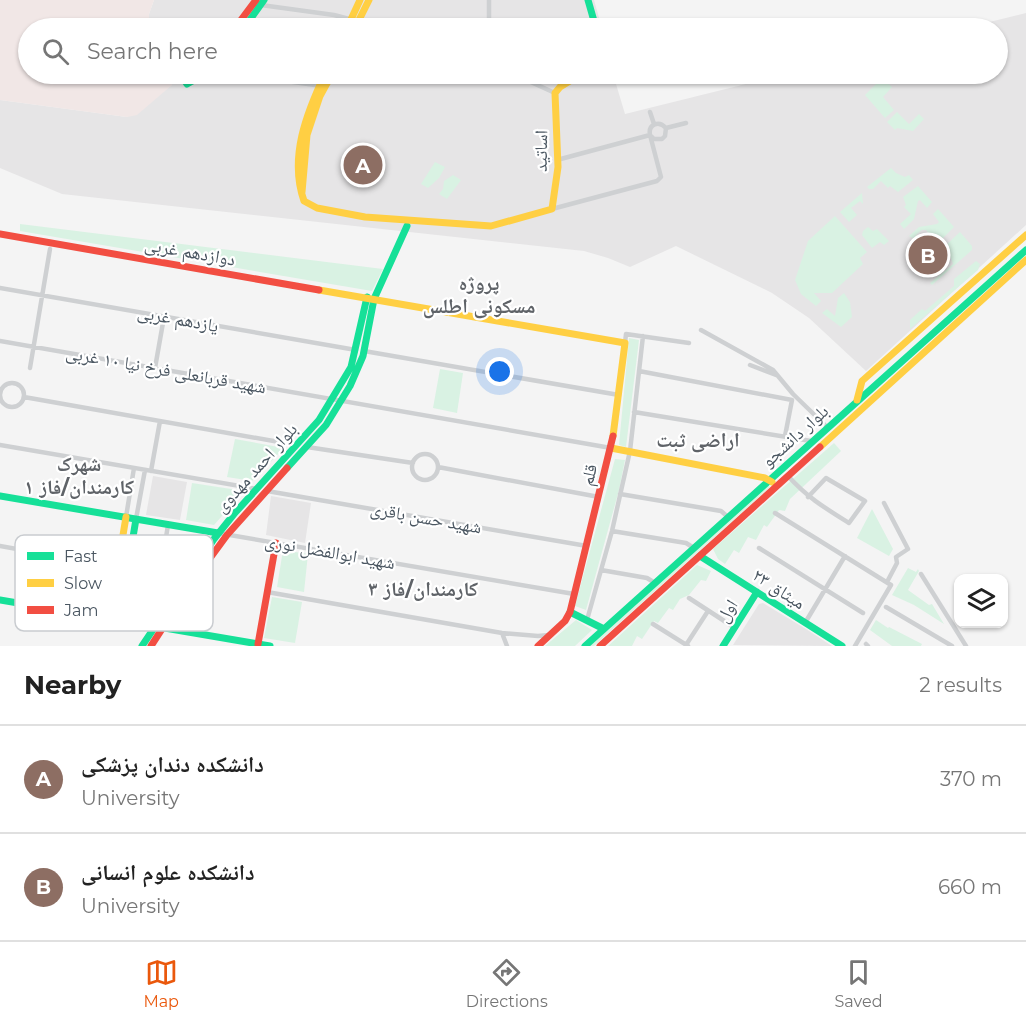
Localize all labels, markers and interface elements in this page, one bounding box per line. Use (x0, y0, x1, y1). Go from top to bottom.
search box (18, 18, 1008, 84)
icon: search (39, 35, 72, 68)
text: Search here (87, 38, 218, 65)
street label: اساتید (530, 130, 552, 172)
pin: A (344, 142, 382, 188)
pin: B (908, 232, 948, 278)
street label: دوازدهم غربی (143, 233, 237, 272)
district label: پروژه مسکونی اطلس (423, 271, 535, 319)
street label: یازدهم غربی (135, 301, 220, 338)
street label: شهید قربانعلی فرخ نیا ۱۰ غربی (64, 342, 268, 399)
your location (485, 357, 514, 386)
street label: بلوار دانشجو (757, 400, 833, 472)
street label: بلوار احمد مهدوی (210, 419, 302, 517)
district label: اراضی ثبت (656, 428, 740, 453)
district label: شهرک کارمندان/فاز ۱ (24, 452, 134, 499)
street label: قلم (576, 462, 603, 488)
street label: شهید حسن باقری (369, 497, 483, 539)
street label: شهید ابوالفضل نوری (263, 530, 397, 574)
legend (15, 535, 213, 631)
text: Fast (64, 547, 98, 566)
street label: میثاق ۲۳ (749, 564, 809, 614)
text: Slow (64, 574, 102, 593)
map controls (954, 574, 1008, 628)
button: layers (954, 574, 1008, 628)
district label: کارمندان/فاز ۳ (368, 577, 478, 601)
street label: اول (711, 595, 743, 627)
text: Jam (63, 601, 98, 620)
text: Nearby (24, 669, 121, 701)
text: 2 results (919, 673, 1002, 697)
text: دانشکده دندان پزشکی (81, 751, 264, 778)
text: A (36, 767, 51, 791)
text: 370 m (940, 767, 1002, 791)
text: University (81, 786, 180, 810)
text: دانشکده علوم انسانی (81, 859, 255, 886)
text: B (36, 875, 51, 899)
text: 660 m (938, 875, 1002, 899)
text: University (81, 894, 180, 918)
tab: Map (143, 956, 179, 1011)
tab: Directions (466, 956, 548, 1011)
tab: Saved (835, 956, 883, 1011)

